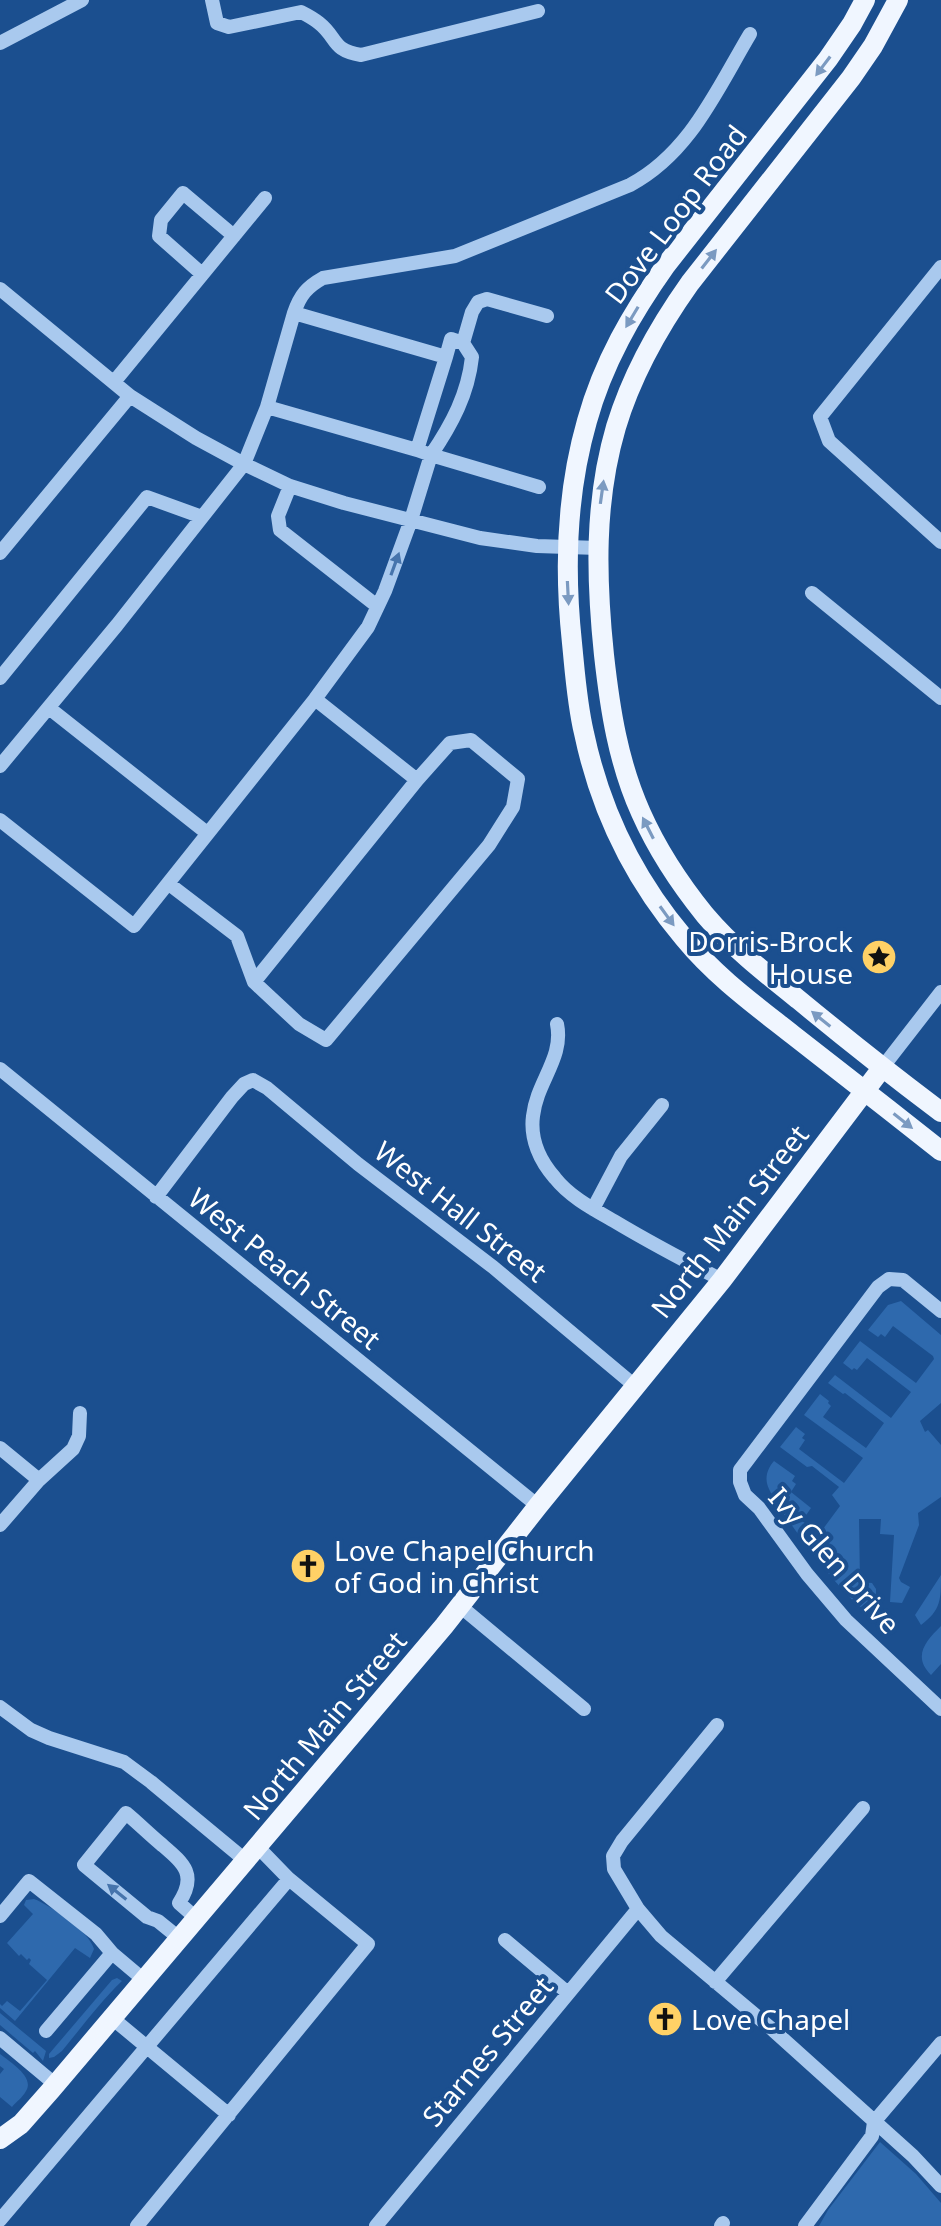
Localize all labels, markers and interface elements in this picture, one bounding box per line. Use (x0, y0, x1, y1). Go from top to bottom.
one-way arrow (816, 55, 832, 76)
street label: Dove Loop Road (595, 117, 755, 311)
one-way arrow (701, 249, 717, 269)
one-way arrow (625, 306, 639, 328)
one-way arrow (596, 479, 609, 504)
one-way arrow (389, 552, 402, 576)
one-way arrow (562, 581, 575, 606)
one-way arrow (642, 817, 655, 840)
one-way arrow (659, 905, 675, 927)
place label: Dorris-Brock House (688, 922, 853, 992)
place icon: Dorris-Brock House (860, 938, 898, 976)
one-way arrow (812, 1011, 832, 1028)
one-way arrow (893, 1112, 913, 1128)
street label: North Main Street (642, 1116, 816, 1326)
street label: West Hall Street (367, 1132, 555, 1290)
street label: West Peach Street (181, 1179, 389, 1357)
street label: Ivy Glen Drive (761, 1479, 909, 1641)
place label: Love Chapel Church of God in Christ (334, 1531, 595, 1601)
church icon: Love Chapel Church of God in Christ (289, 1547, 327, 1585)
street label: North Main Street (234, 1623, 414, 1827)
one-way arrow (107, 1884, 127, 1901)
street label: Starnes Street (413, 1968, 561, 2134)
church icon: Love Chapel (646, 2000, 684, 2038)
place label: Love Chapel (691, 2000, 850, 2038)

